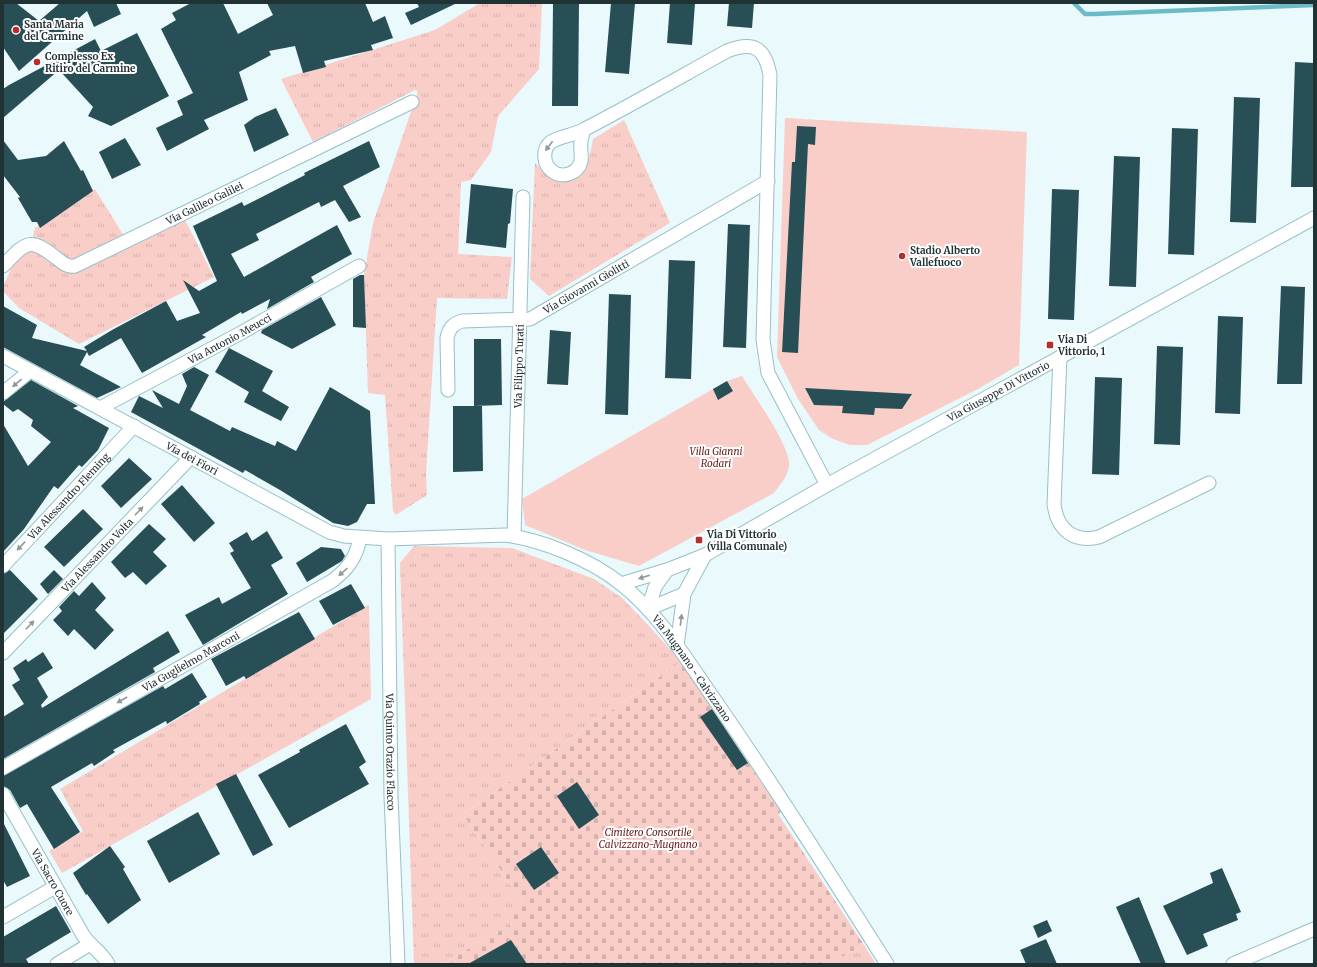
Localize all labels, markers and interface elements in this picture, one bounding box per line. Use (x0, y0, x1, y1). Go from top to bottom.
place label: Santa Maria del Carmine (24, 18, 84, 43)
marker: Santa Maria del Carmine (11, 25, 21, 35)
place label: Complesso Ex Ritiro del Carmine (45, 50, 136, 75)
marker: Complesso Ex Ritiro del Carmine (32, 57, 42, 67)
one-way arrow (545, 141, 553, 152)
street label: Via Galileo Galilei (163, 179, 245, 228)
place label: Stadio Alberto Vallefuoco (909, 244, 980, 269)
marker: Stadio Alberto Vallefuoco (897, 251, 907, 261)
street label: Via Giovanni Giolitti (540, 256, 631, 317)
street label: Via Antonio Meucci (185, 311, 274, 367)
street label: Via Filippo Turati (511, 324, 526, 409)
place label: Via Di Vittorio, 1 (1057, 333, 1106, 358)
marker: Via Di Vittorio, 1 (1045, 340, 1055, 350)
street label: Via Giuseppe Di Vittorio (944, 358, 1052, 425)
one-way arrow (12, 378, 22, 387)
street label: Via dei Fiori (163, 438, 220, 477)
park label: Villa Gianni Rodari (690, 445, 742, 470)
street label: Via Alessandro Fleming (24, 450, 112, 543)
one-way arrow (134, 506, 143, 515)
street label: Via Alessandro Volta (58, 515, 136, 595)
place label: Via Di Vittorio (villa Comunale) (706, 528, 787, 553)
marker: Via Di Vittorio (villa Comunale) (694, 535, 704, 545)
one-way arrow (17, 541, 26, 551)
one-way arrow (338, 567, 348, 576)
one-way arrow (638, 574, 650, 580)
street label: Via Mugnano - Calvizzano (649, 612, 734, 724)
one-way arrow (678, 614, 684, 626)
one-way arrow (25, 620, 35, 630)
street label: Via Guglielmo Marconi (139, 628, 242, 695)
street label: Via Quinto Orazio Flacco (383, 692, 398, 811)
one-way arrow (116, 697, 128, 704)
park label: Cimitero Consortile Calvizzano-Mugnano (599, 826, 698, 851)
street label: Via Sacro Cuore (28, 845, 77, 917)

